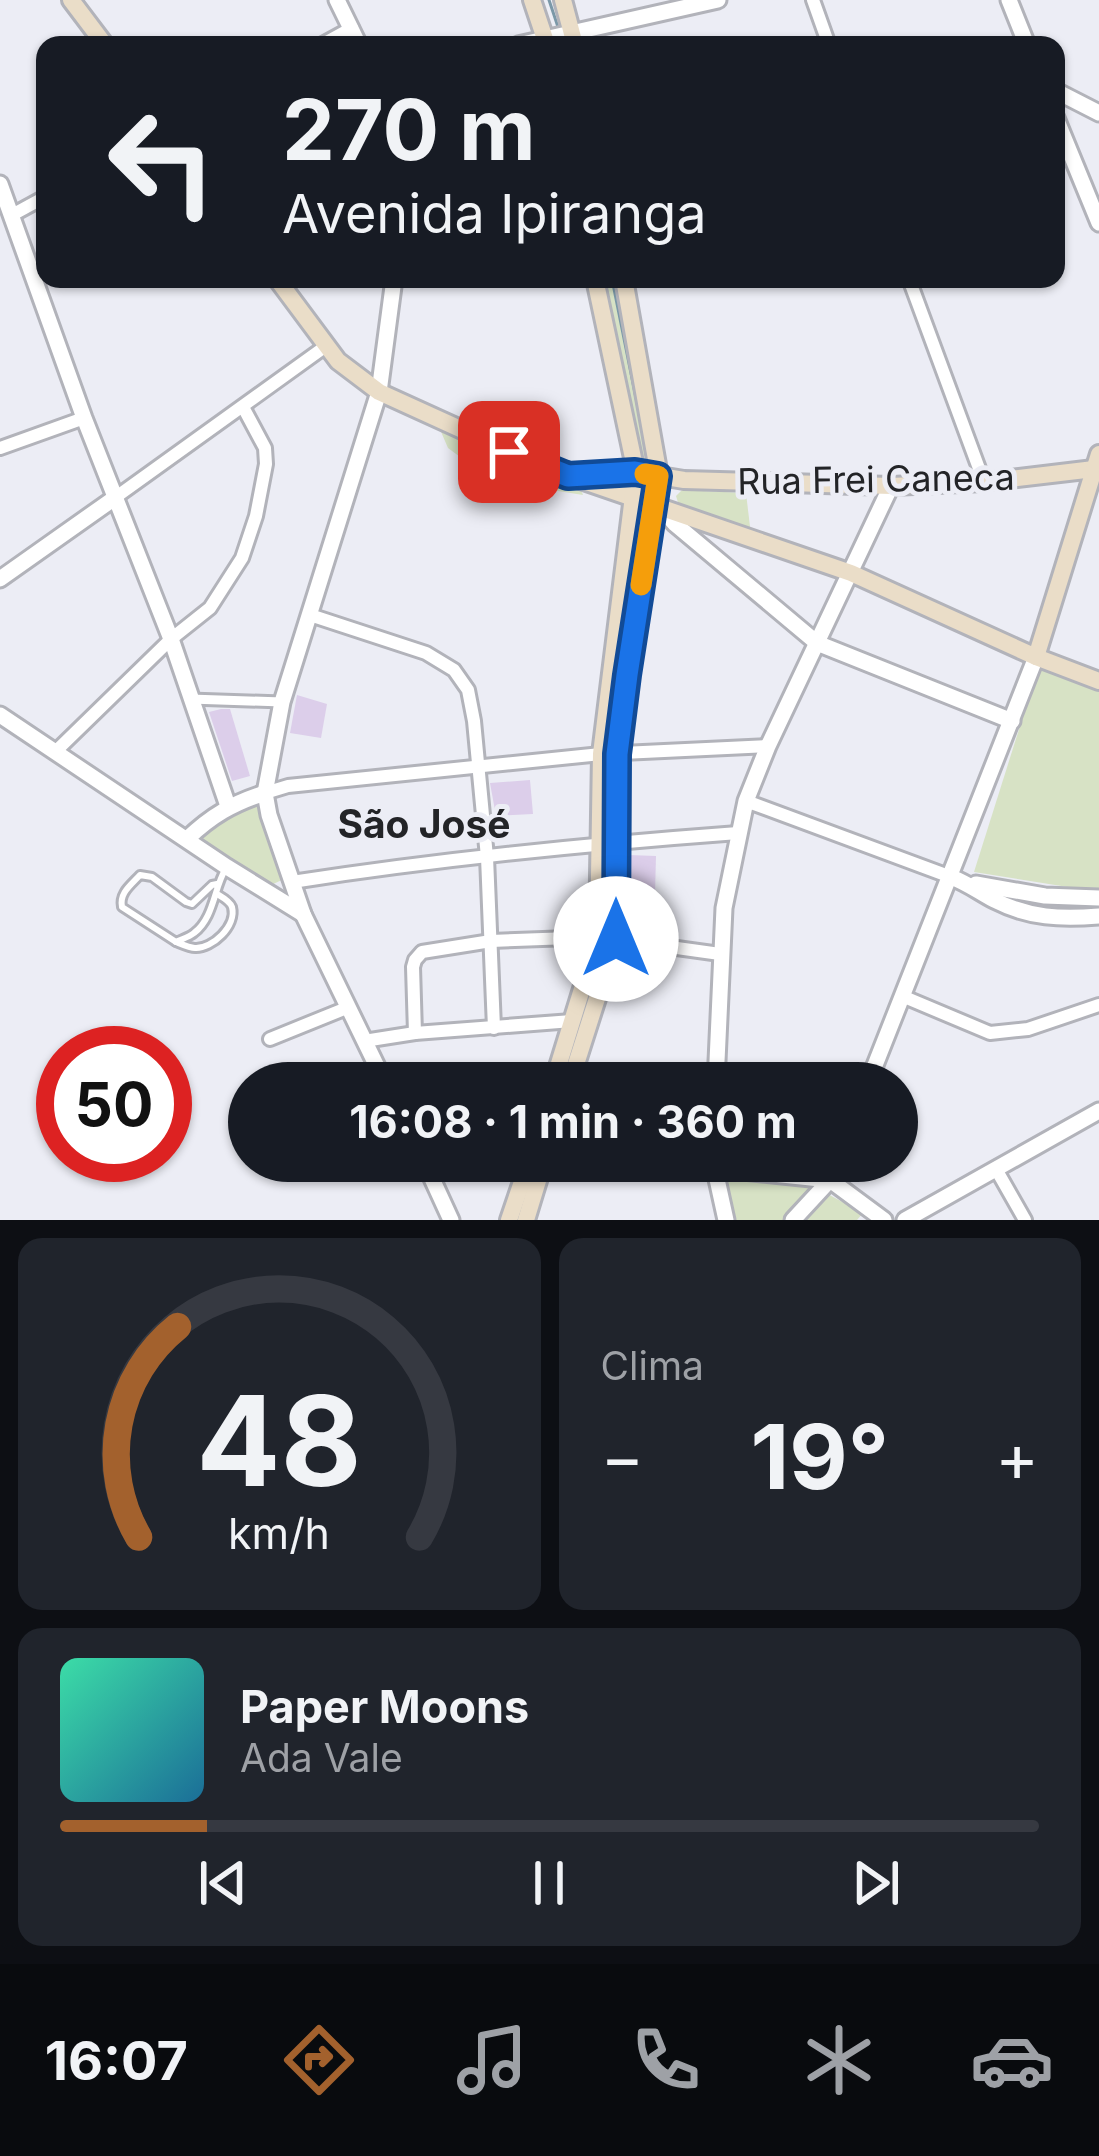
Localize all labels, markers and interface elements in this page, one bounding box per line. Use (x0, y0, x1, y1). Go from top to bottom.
text: 270 m (282, 79, 536, 180)
icon: left (84, 84, 240, 240)
text: Avenida Ipiranga (282, 181, 707, 246)
pin (458, 401, 560, 503)
icon: arrive (476, 419, 542, 485)
street label: Rua Frei Caneca (737, 455, 1015, 503)
district label: São José (337, 800, 511, 847)
position arrow (553, 876, 679, 1002)
speed limit sign: 50 (36, 1026, 192, 1182)
text: 16:08 · 1 min · 360 m (349, 1094, 797, 1149)
text: Clima (601, 1342, 704, 1389)
text: 48 (196, 1365, 362, 1516)
text: 19° (750, 1402, 889, 1511)
text: − (601, 1417, 644, 1497)
text: + (995, 1417, 1039, 1497)
text: km/h (228, 1507, 330, 1559)
text: Paper Moons (240, 1679, 529, 1734)
text: Ada Vale (240, 1734, 403, 1781)
icon: previous (190, 1850, 256, 1916)
icon: pause (516, 1850, 582, 1916)
icon: next (843, 1850, 909, 1916)
icon: directions (277, 2018, 361, 2102)
icon: music (450, 2018, 534, 2102)
icon: phone (624, 2018, 708, 2102)
icon: climate (797, 2018, 881, 2102)
icon: car (970, 2018, 1054, 2102)
text: 16:07 (45, 2028, 188, 2093)

